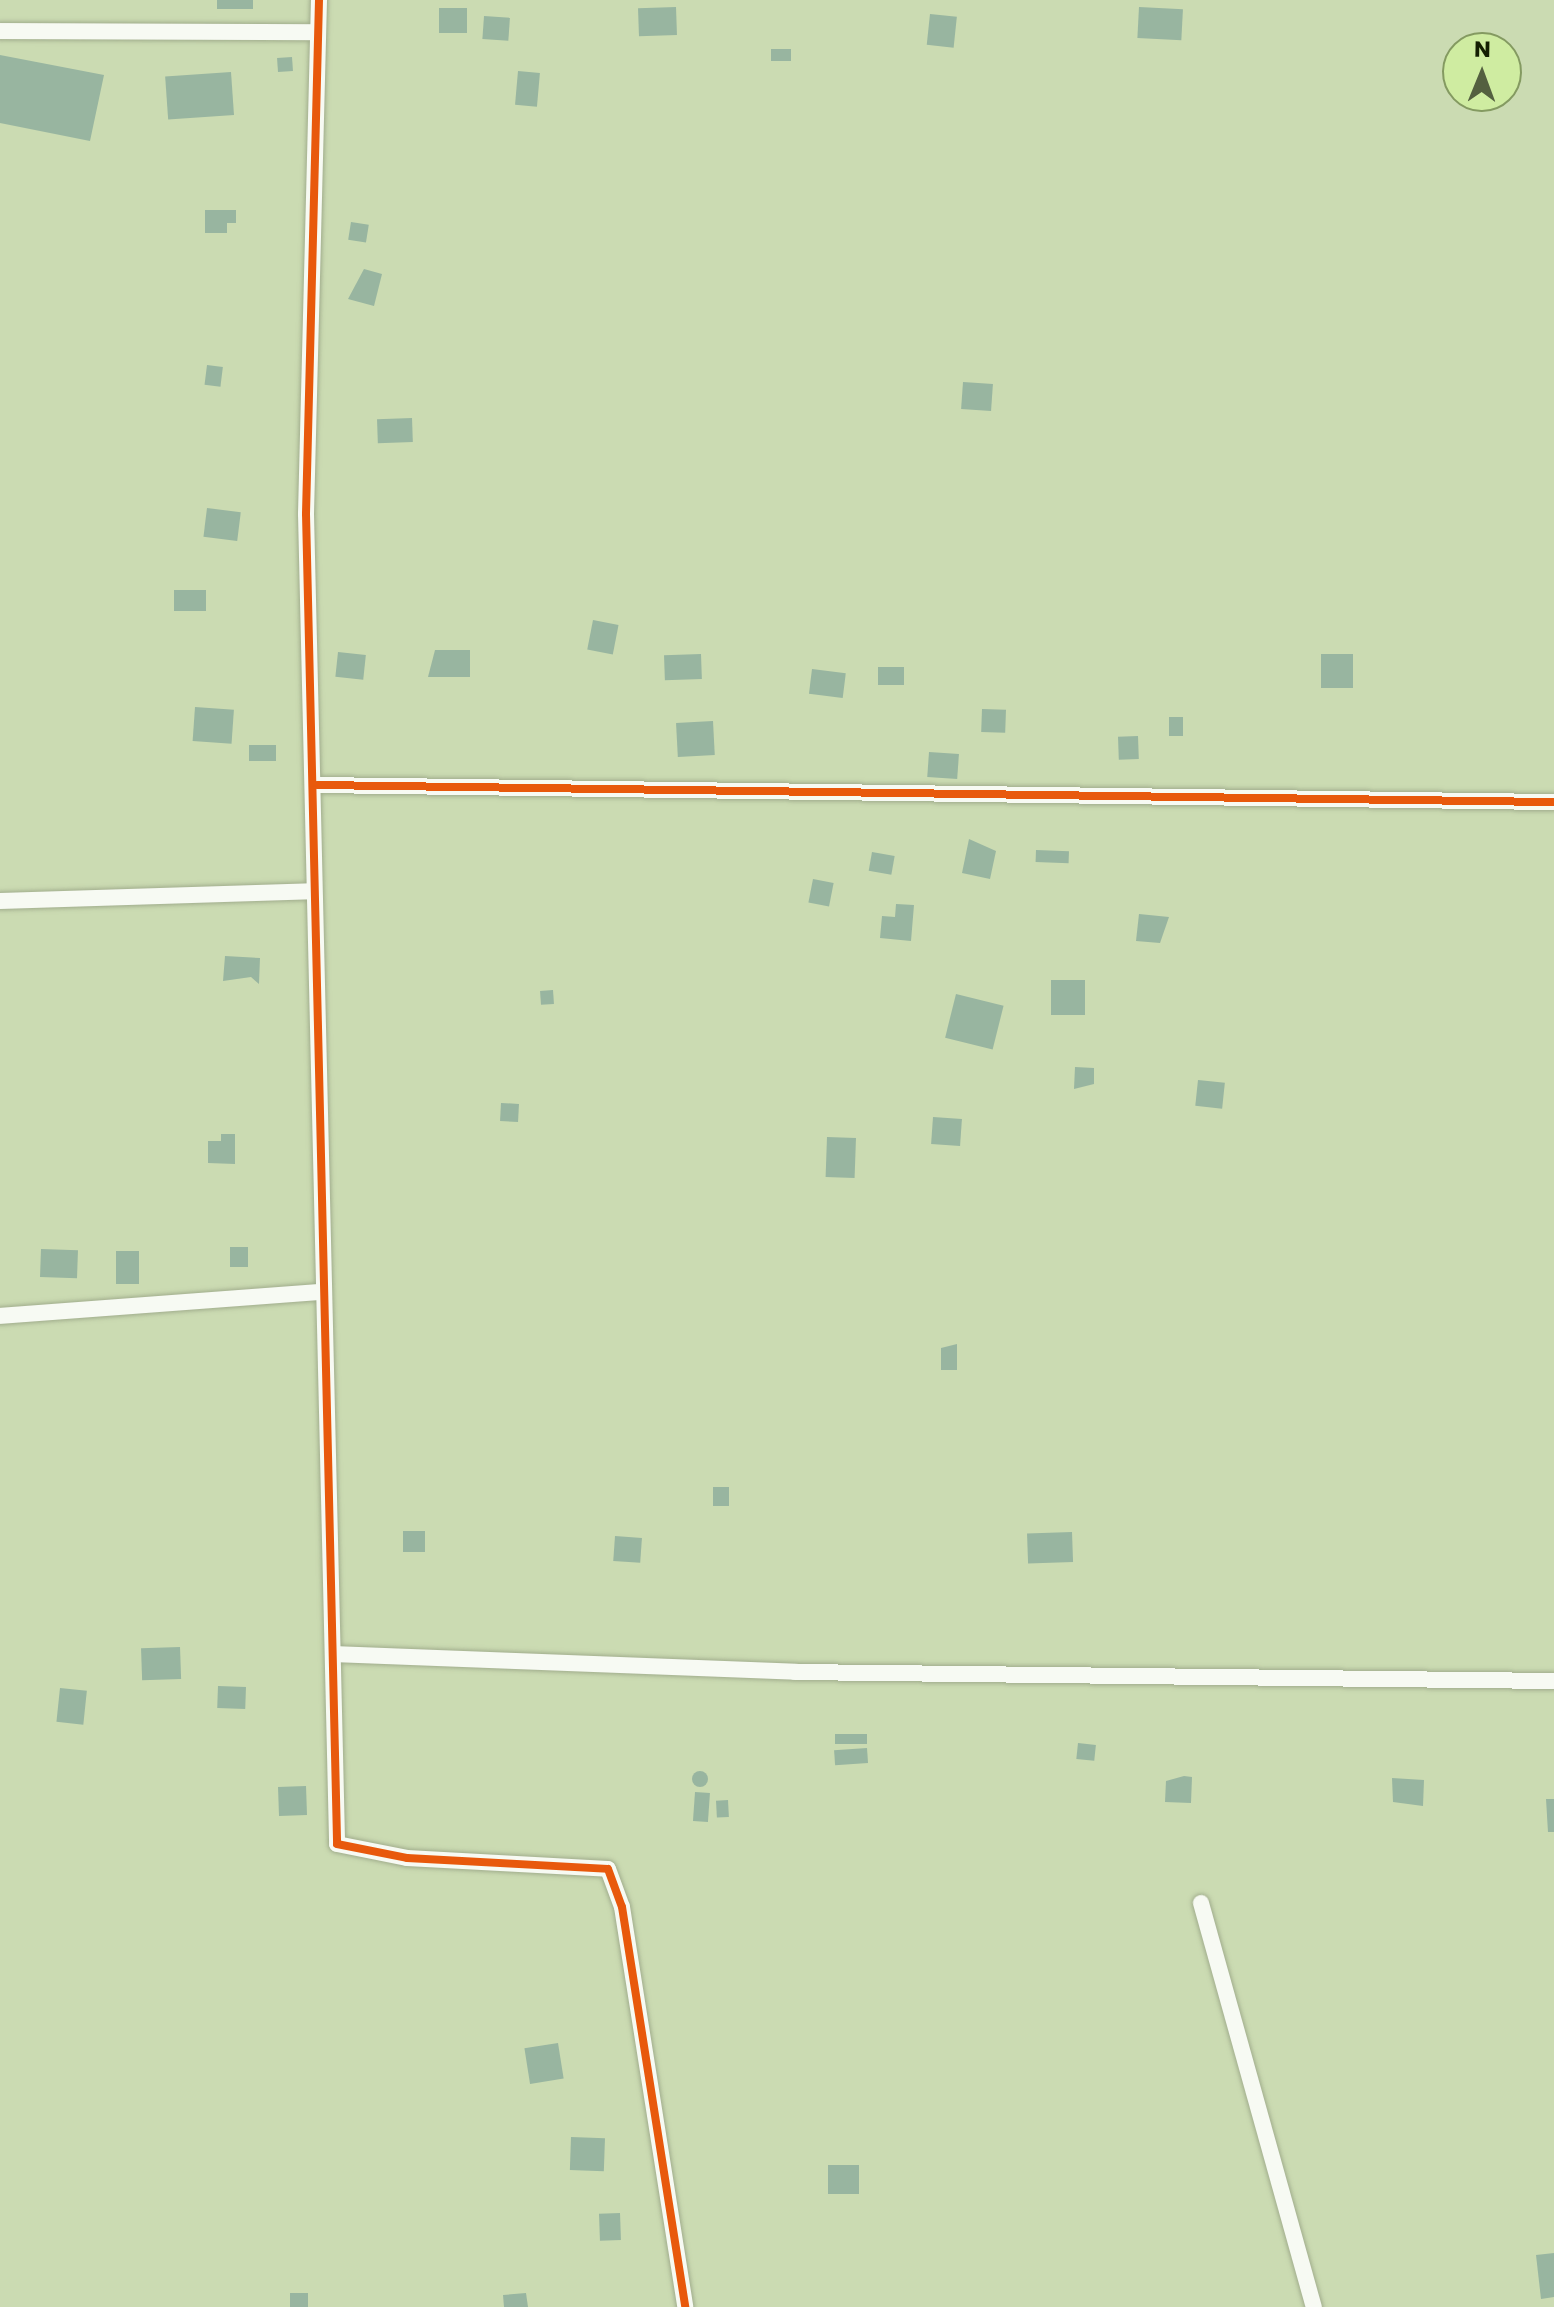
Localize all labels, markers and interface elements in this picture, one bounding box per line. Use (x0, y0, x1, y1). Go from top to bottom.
north arrow (1442, 32, 1522, 112)
text: N (1474, 34, 1491, 65)

